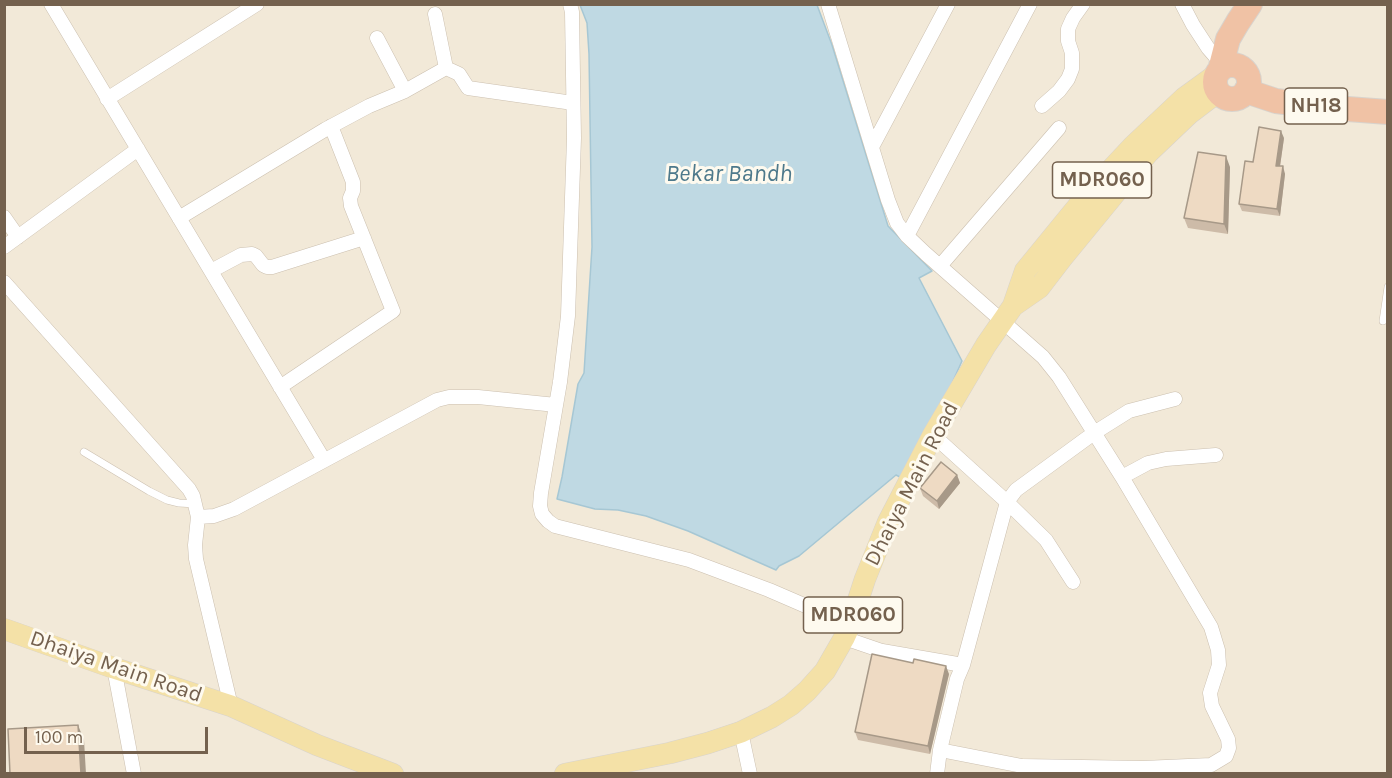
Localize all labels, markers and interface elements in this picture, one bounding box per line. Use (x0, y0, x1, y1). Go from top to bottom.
road number: NH18 (1284, 88, 1348, 124)
water label: Bekar Bandh (666, 160, 792, 188)
road number: MDR060 (1052, 162, 1152, 198)
street label: Dhaiya Main Road (859, 398, 965, 570)
road number: MDR060 (804, 597, 902, 633)
street label: Dhaiya Main Road (26, 625, 206, 709)
scale bar (27, 715, 212, 753)
text: 100 m (35, 726, 83, 748)

